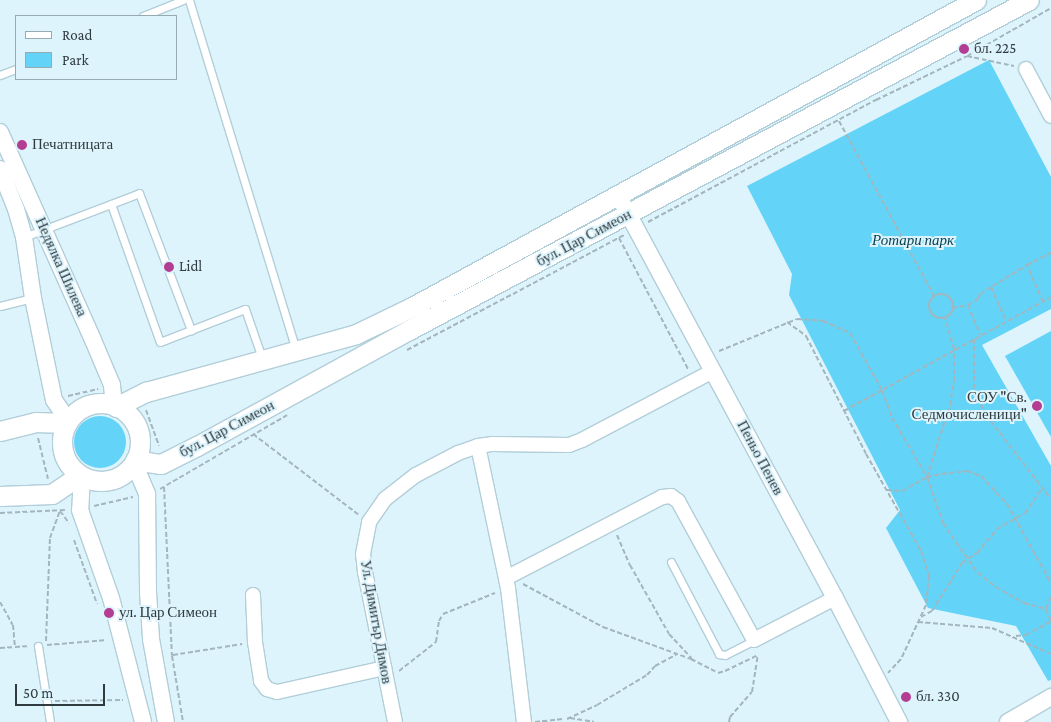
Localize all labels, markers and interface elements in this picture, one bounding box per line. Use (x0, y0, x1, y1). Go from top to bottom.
legend (15, 15, 178, 80)
text: Road (62, 27, 92, 43)
place label: бл. 225 (974, 40, 1016, 58)
marker: бл. 225 (958, 43, 970, 55)
text: Park (62, 52, 89, 68)
place label: Печатницата (32, 136, 113, 154)
marker: Печатницата (16, 139, 28, 151)
street label: бул. Цар Симеон (533, 205, 635, 271)
street label: Недялка Шилева (31, 215, 91, 319)
park label: Ротари парк (872, 232, 954, 250)
place label: Lidl (179, 258, 202, 276)
marker: Lidl (163, 261, 175, 273)
place label: СОУ "Св. Седмочисленици" (911, 388, 1027, 423)
street label: бул. Цар Симеон (176, 396, 278, 462)
marker: СОУ "Св. Седмочисленици" (1031, 400, 1043, 412)
street label: Пеньо Пенев (733, 418, 787, 498)
street label: Ул. Димитър Димов (356, 559, 396, 685)
place label: ул. Цар Симеон (119, 604, 217, 622)
marker: ул. Цар Симеон (103, 607, 115, 619)
scale bar (18, 674, 108, 706)
text: 50 m (23, 685, 53, 701)
place label: бл. 330 (916, 688, 960, 706)
marker: бл. 330 (900, 691, 912, 703)

